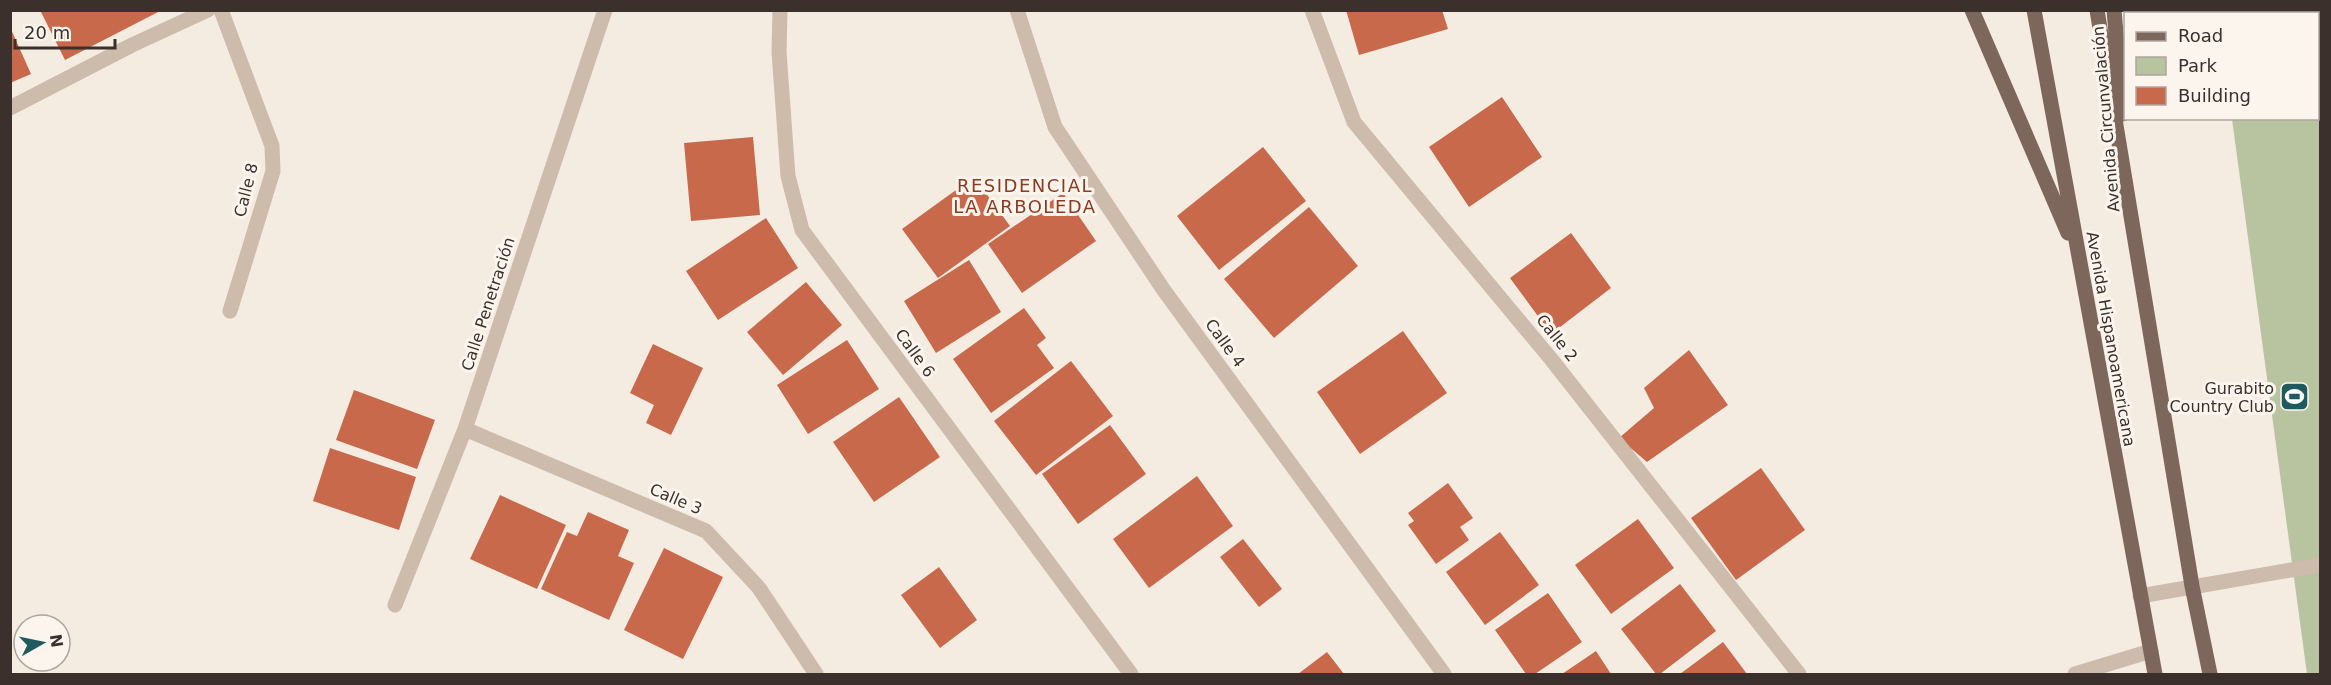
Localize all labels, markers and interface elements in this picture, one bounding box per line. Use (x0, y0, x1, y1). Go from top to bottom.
scale bar (15, 12, 116, 50)
legend (2124, 12, 2319, 120)
text: 20 m (24, 22, 70, 43)
street label: Avenida Circunvalación (2088, 25, 2124, 213)
text: Road (2178, 25, 2223, 46)
text: Park (2178, 55, 2217, 76)
text: Building (2178, 85, 2251, 106)
street label: Calle 8 (230, 161, 262, 219)
district label: RESIDENCIAL LA ARBOLEDA (953, 175, 1097, 217)
street label: Avenida Hispanoamericana (2083, 230, 2139, 448)
street label: Calle Penetración (457, 235, 519, 373)
street label: Calle 2 (1532, 311, 1582, 365)
street label: Calle 4 (1201, 315, 1249, 371)
street label: Calle 6 (891, 325, 939, 381)
place label: Gurabito Country Club (2169, 379, 2274, 416)
sports icon: Gurabito Country Club (2279, 381, 2311, 413)
street label: Calle 3 (647, 480, 705, 518)
north arrow (12, 613, 72, 673)
text: N (46, 633, 67, 649)

